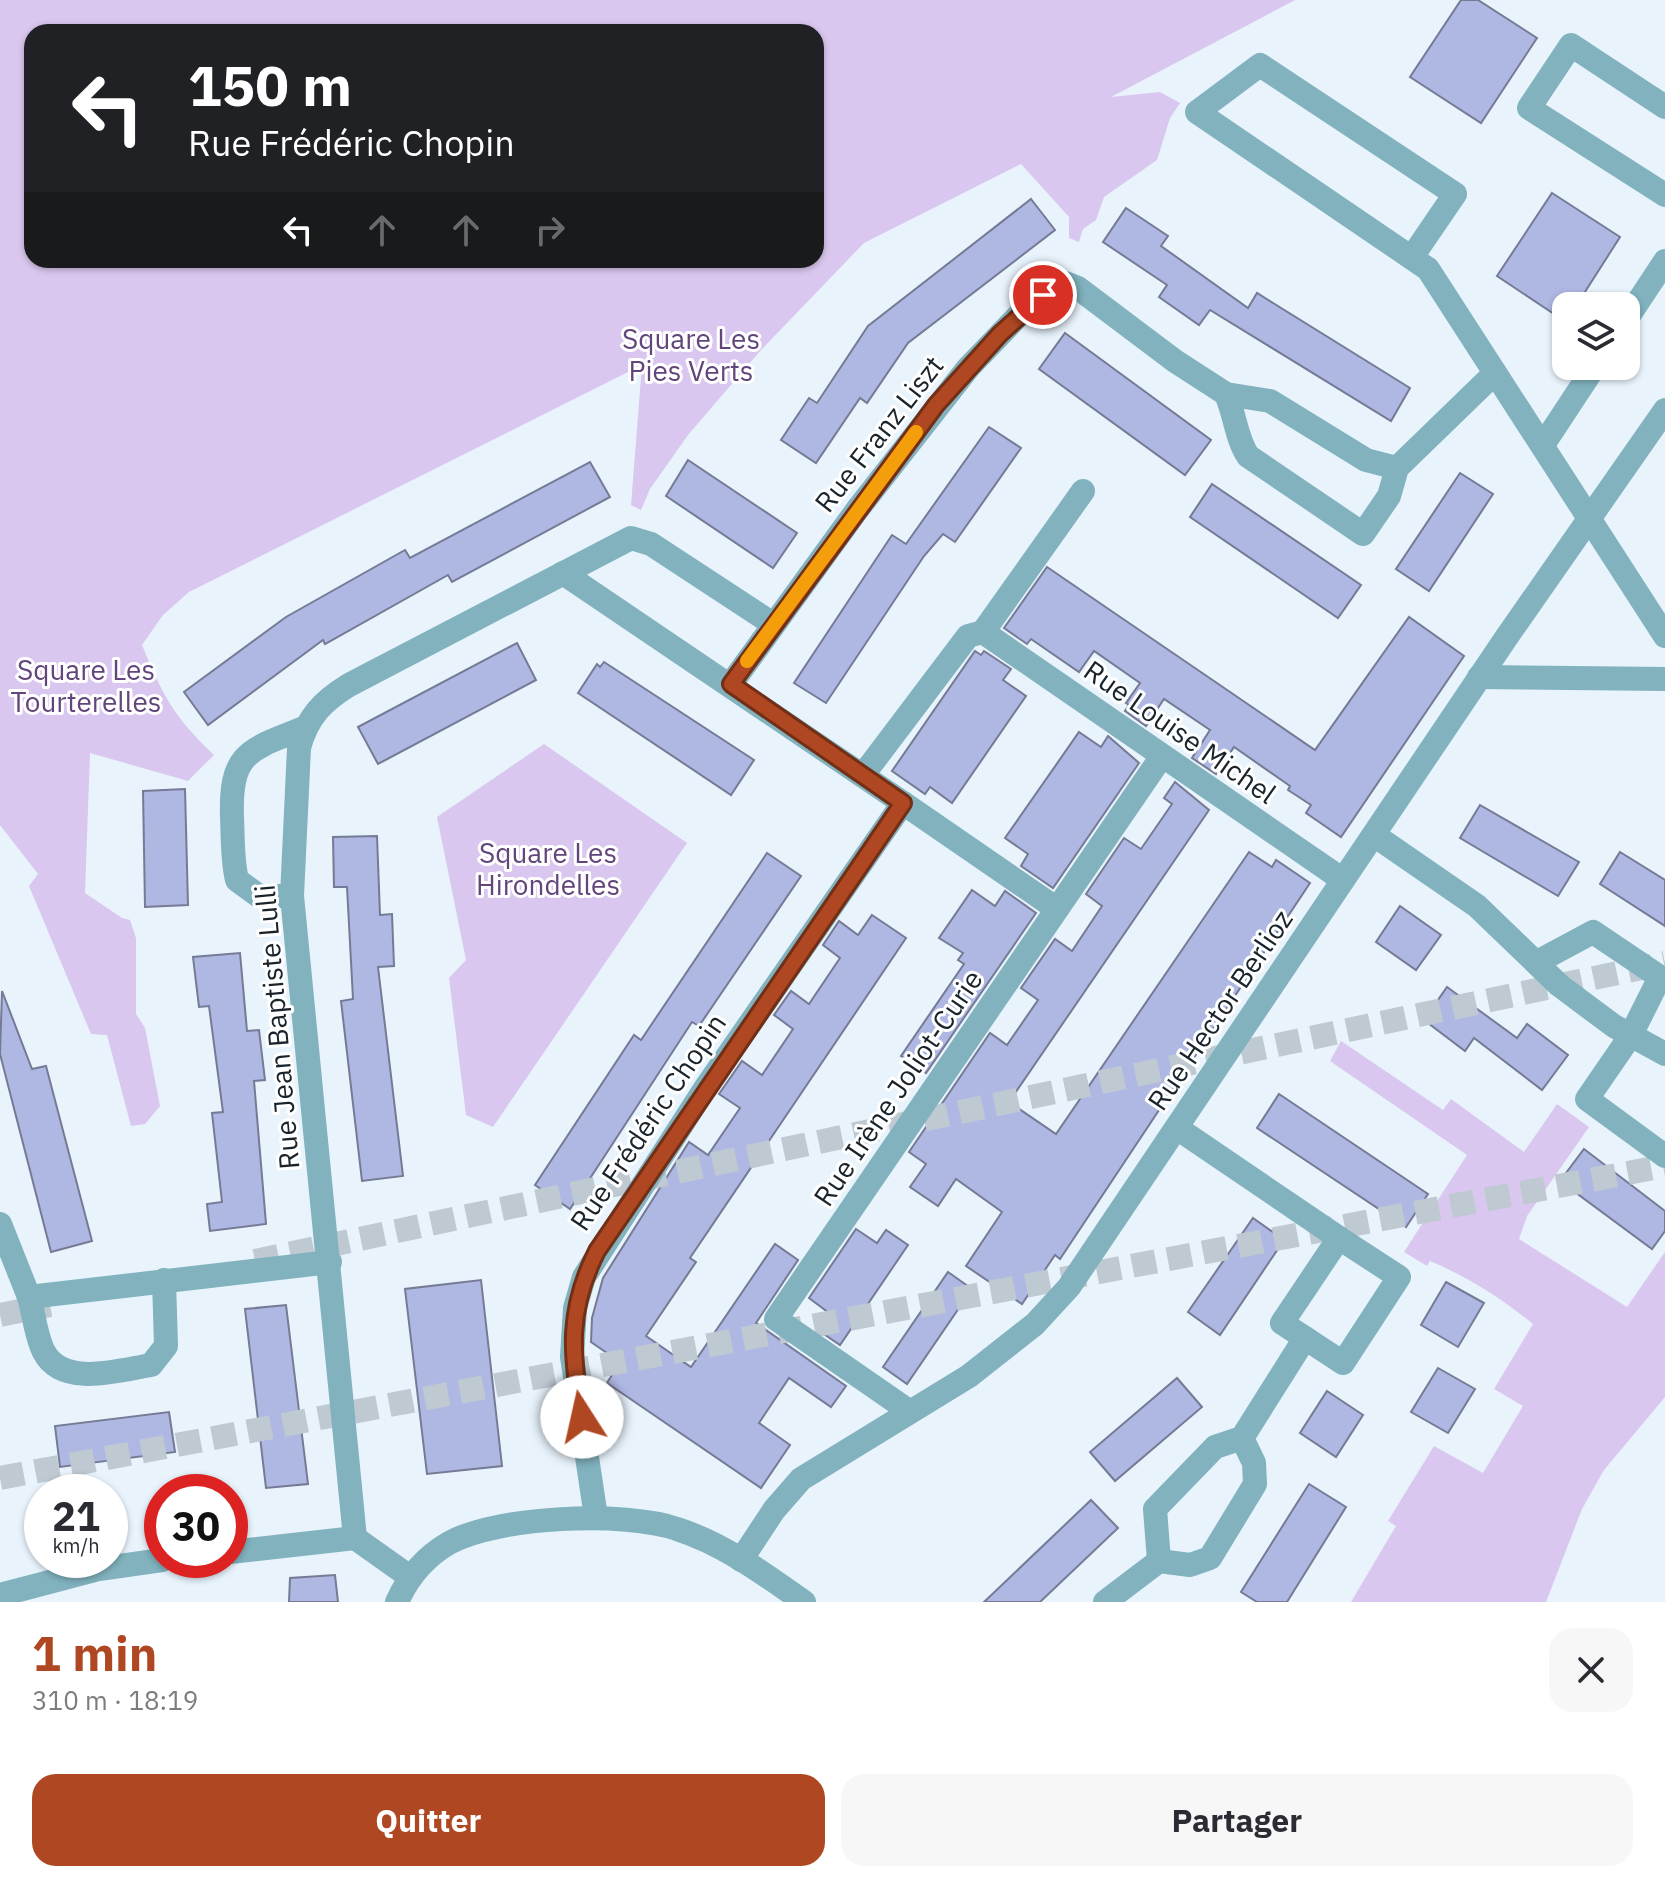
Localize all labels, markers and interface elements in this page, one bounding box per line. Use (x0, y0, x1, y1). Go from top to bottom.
text: 150 m (188, 49, 352, 121)
icon: left (56, 56, 160, 160)
text: Rue Frédéric Chopin (188, 119, 515, 166)
icon: left (276, 208, 320, 252)
icon: ahead (360, 208, 404, 252)
icon: ahead (444, 208, 488, 252)
icon: right (528, 208, 572, 252)
pin (1009, 261, 1077, 329)
icon: arrive (1021, 273, 1065, 317)
map controls (1552, 292, 1640, 380)
button: layers (1552, 292, 1640, 380)
park label: Square Les Pies Verts (622, 320, 760, 389)
street label: Rue Franz Liszt (806, 348, 951, 519)
park label: Square Les Tourterelles (11, 651, 161, 720)
street label: Rue Louise Michel (1077, 651, 1284, 812)
park label: Square Les Hirondelles (476, 834, 620, 903)
street label: Rue Jean Baptiste Lulli (246, 883, 307, 1171)
street label: Rue Hector Berlioz (1139, 902, 1300, 1117)
street label: Rue Irène Joliot-Curie (805, 962, 991, 1213)
street label: Rue Frédéric Chopin (561, 1006, 734, 1237)
position arrow (540, 1375, 624, 1459)
speed limit sign: 30 (144, 1474, 248, 1578)
text: 21 (52, 1490, 100, 1542)
text: km/h (52, 1532, 100, 1559)
text: 1 min (32, 1622, 157, 1684)
button: close (1549, 1628, 1633, 1712)
text: 310 m · 18:19 (32, 1683, 198, 1717)
button: Quitter (32, 1774, 825, 1866)
button: Partager (841, 1774, 1633, 1866)

